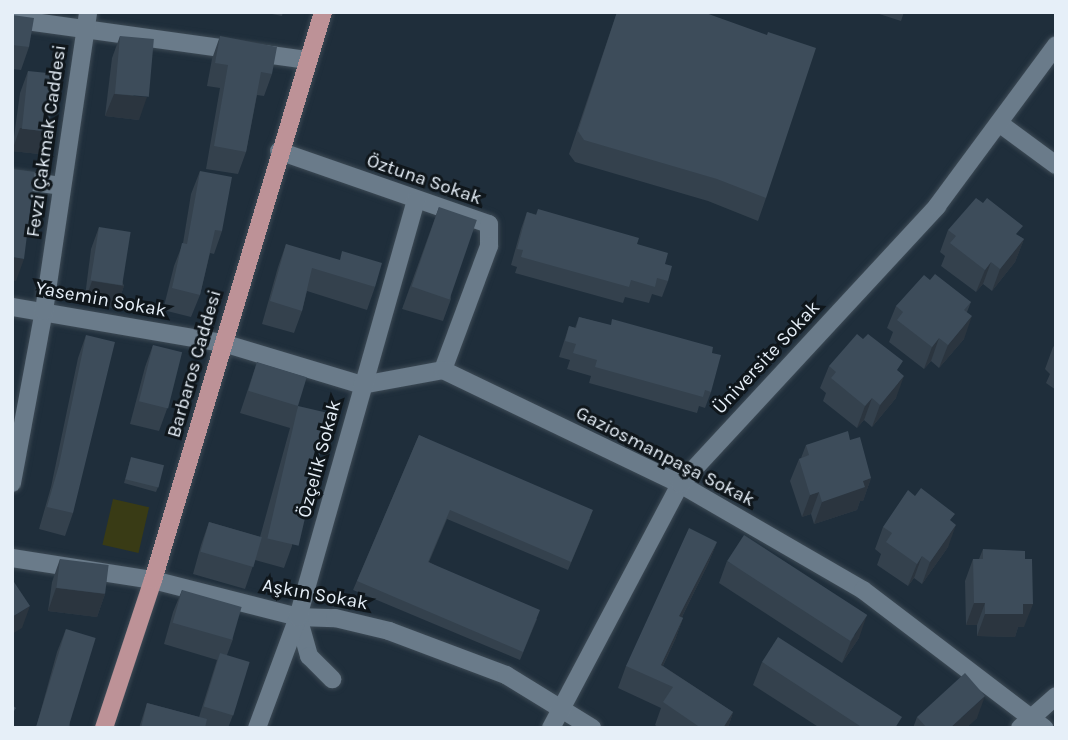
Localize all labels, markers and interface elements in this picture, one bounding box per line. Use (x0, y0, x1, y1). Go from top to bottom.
street label: Fevzi Çakmak Caddesi (22, 43, 72, 239)
street label: Öztuna Sokak (364, 150, 484, 210)
street label: Yasemin Sokak (34, 277, 168, 323)
street label: Barbaros Caddesi (163, 288, 227, 440)
street label: Üniversite Sokak (709, 297, 825, 419)
street label: Özçelik Sokak (293, 398, 347, 520)
street label: Gaziosmanpaşa Sokak (572, 402, 758, 512)
street label: Aşkın Sokak (260, 574, 370, 616)

